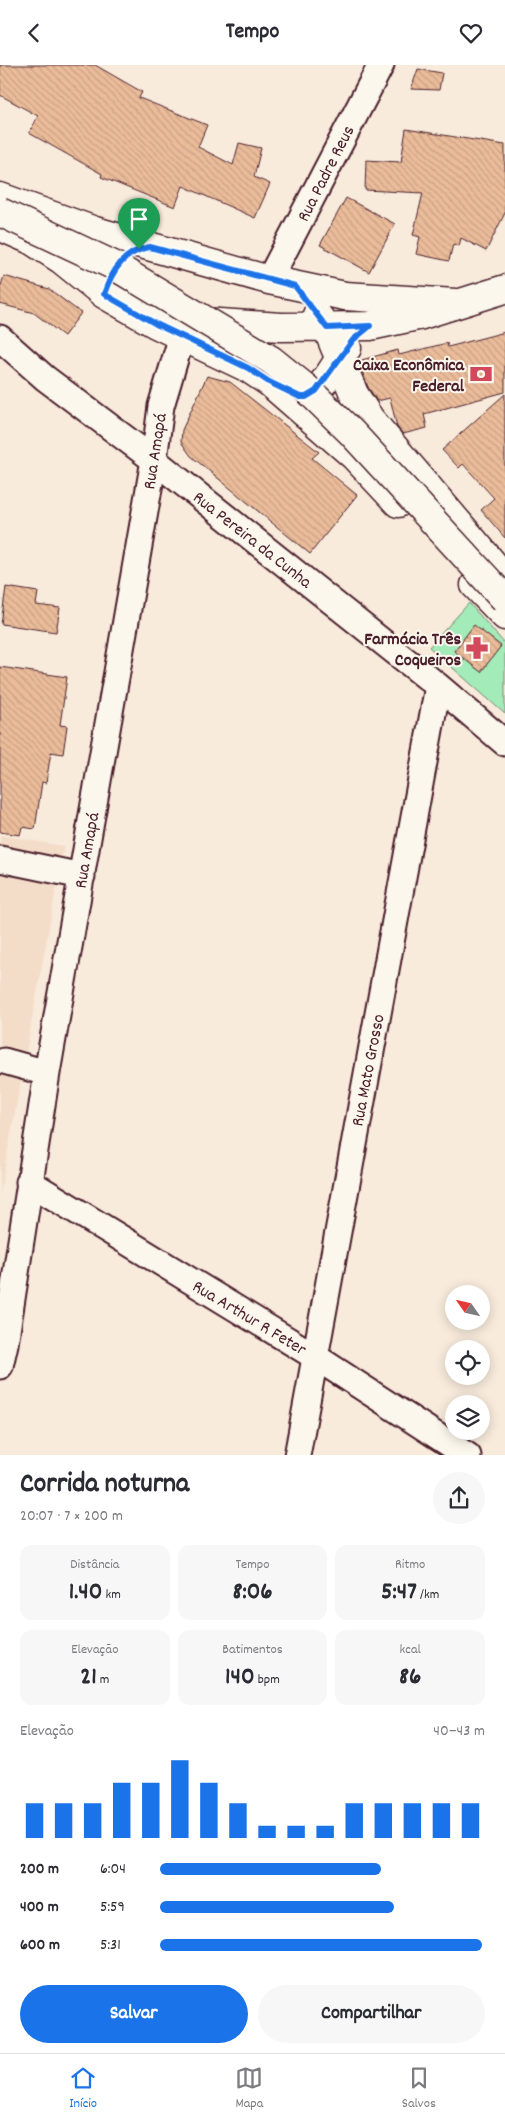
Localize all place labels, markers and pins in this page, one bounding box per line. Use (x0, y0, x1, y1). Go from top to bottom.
pin (118, 198, 160, 249)
place label: Caixa Econômica Federal (353, 354, 465, 400)
bank icon: Caixa Econômica Federal (468, 361, 494, 387)
place label: Farmácia Três Coqueiros (364, 628, 461, 674)
pharmacy icon: Farmácia Três Coqueiros (464, 635, 490, 661)

